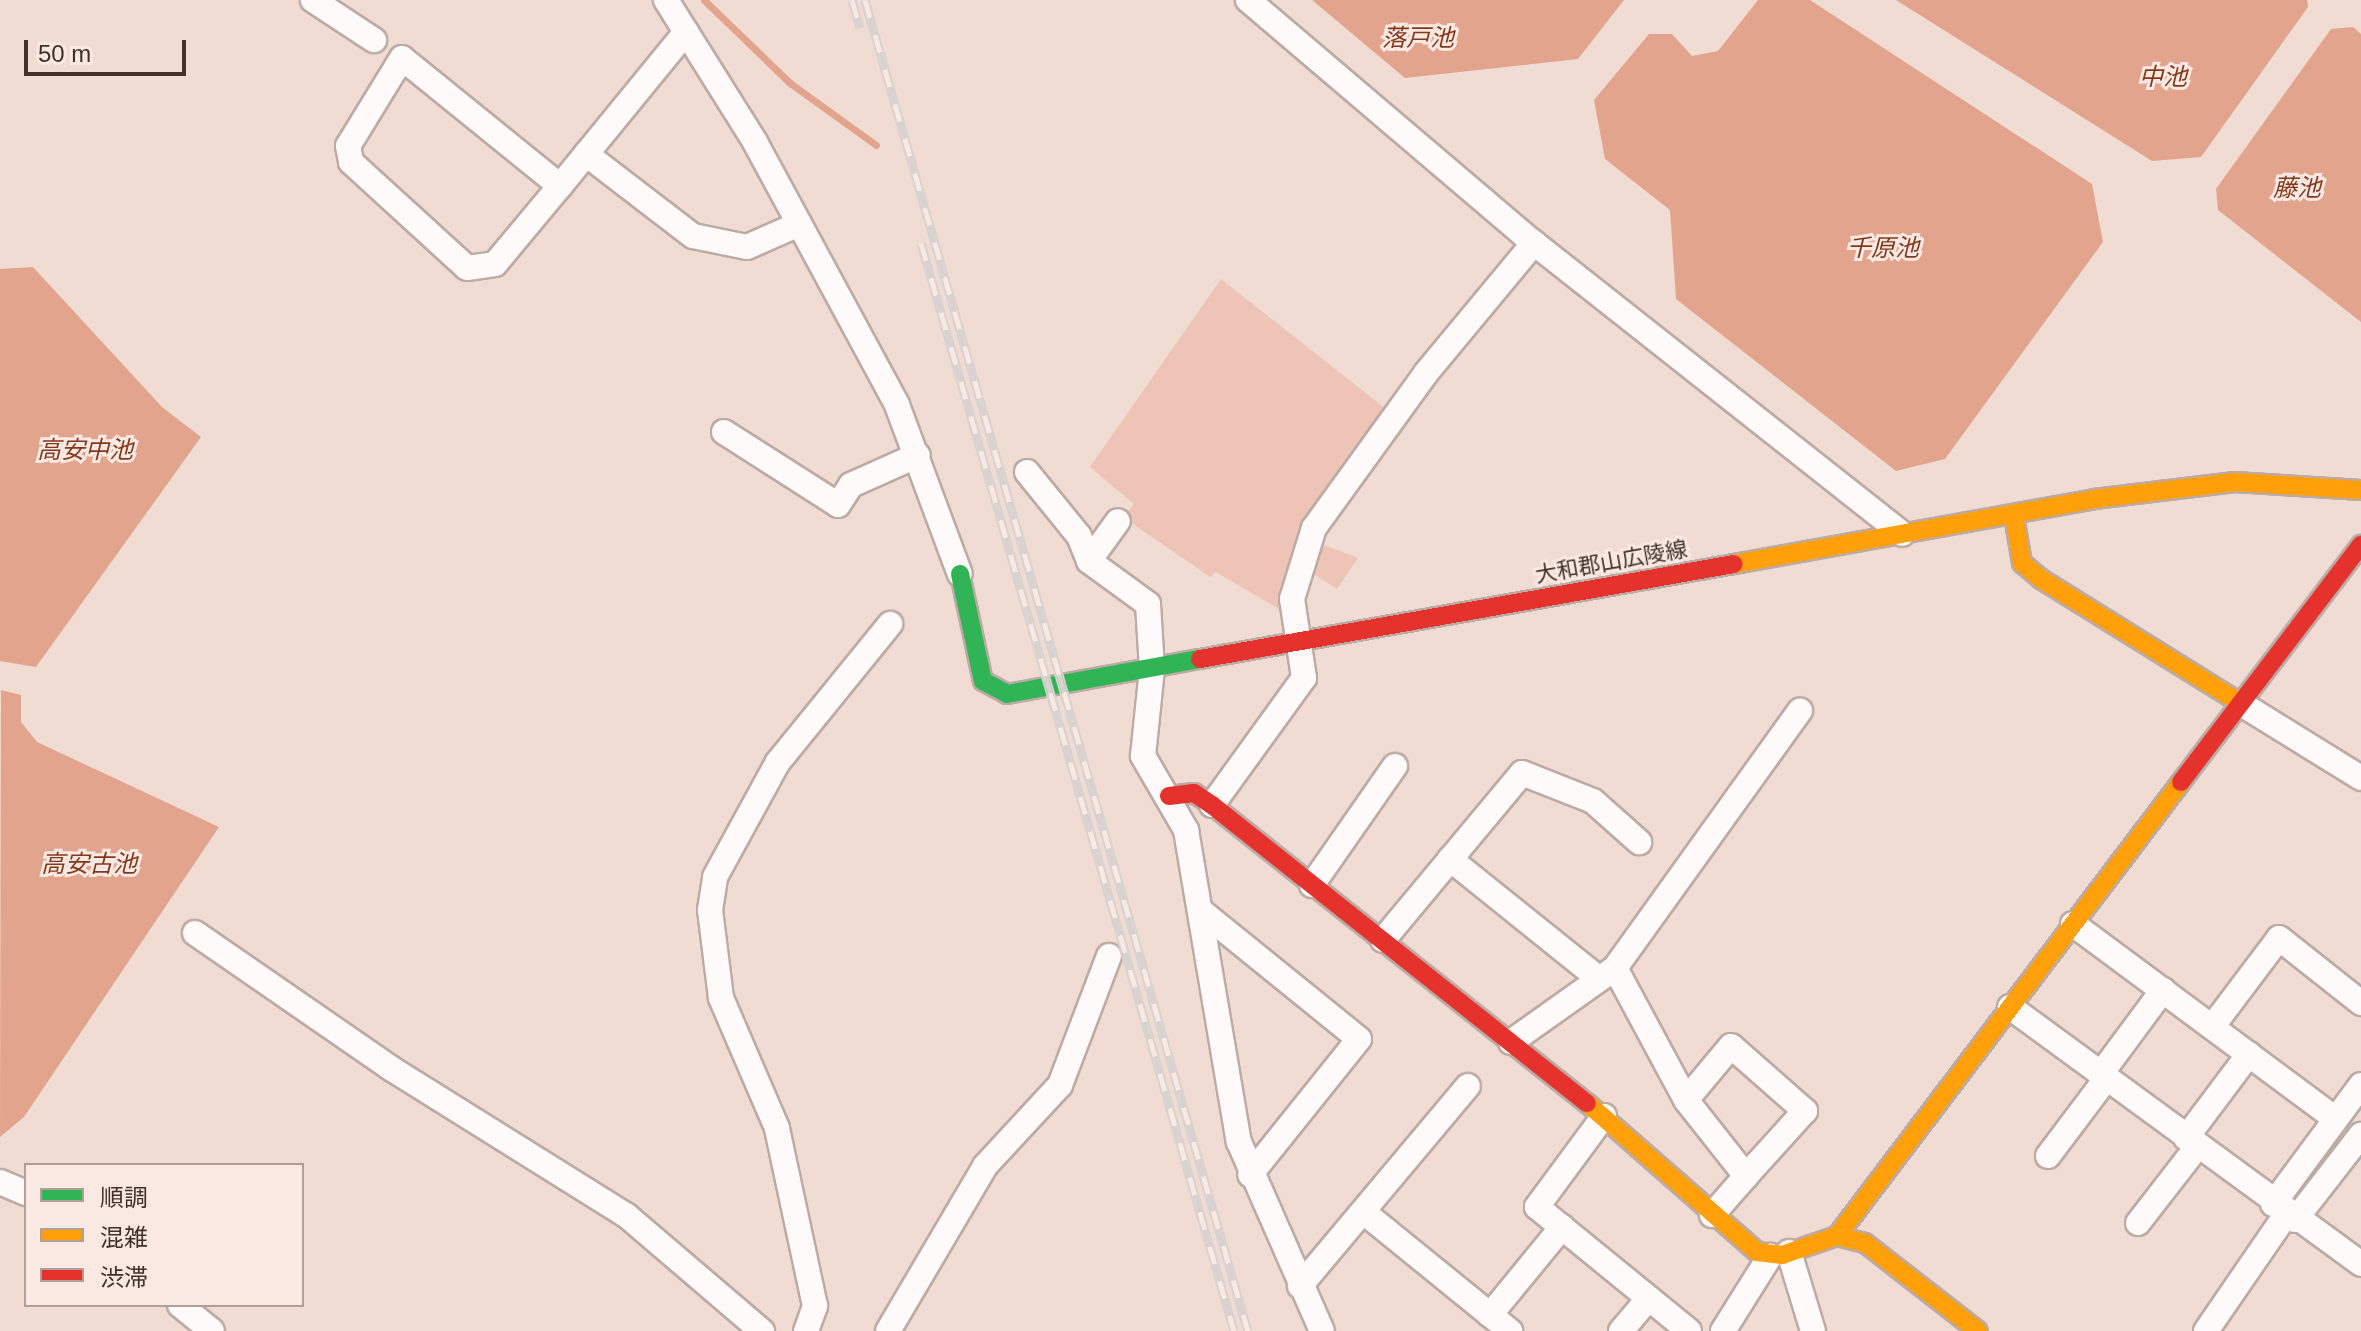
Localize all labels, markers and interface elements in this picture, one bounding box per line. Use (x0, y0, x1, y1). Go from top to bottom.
scale bar (28, 24, 190, 74)
water label: 落戸池 (1382, 24, 1454, 52)
text: 50 m (38, 40, 91, 67)
water label: 中池 (2139, 63, 2187, 91)
water label: 藤池 (2273, 174, 2321, 202)
water label: 千原池 (1847, 234, 1919, 262)
water label: 高安中池 (37, 436, 133, 464)
street label: 大和郡山広陵線 (1533, 536, 1689, 588)
water label: 高安古池 (41, 850, 137, 878)
legend (24, 1163, 304, 1307)
text: 順調 (100, 1184, 148, 1211)
text: 混雑 (100, 1224, 148, 1251)
text: 渋滞 (100, 1264, 148, 1291)

